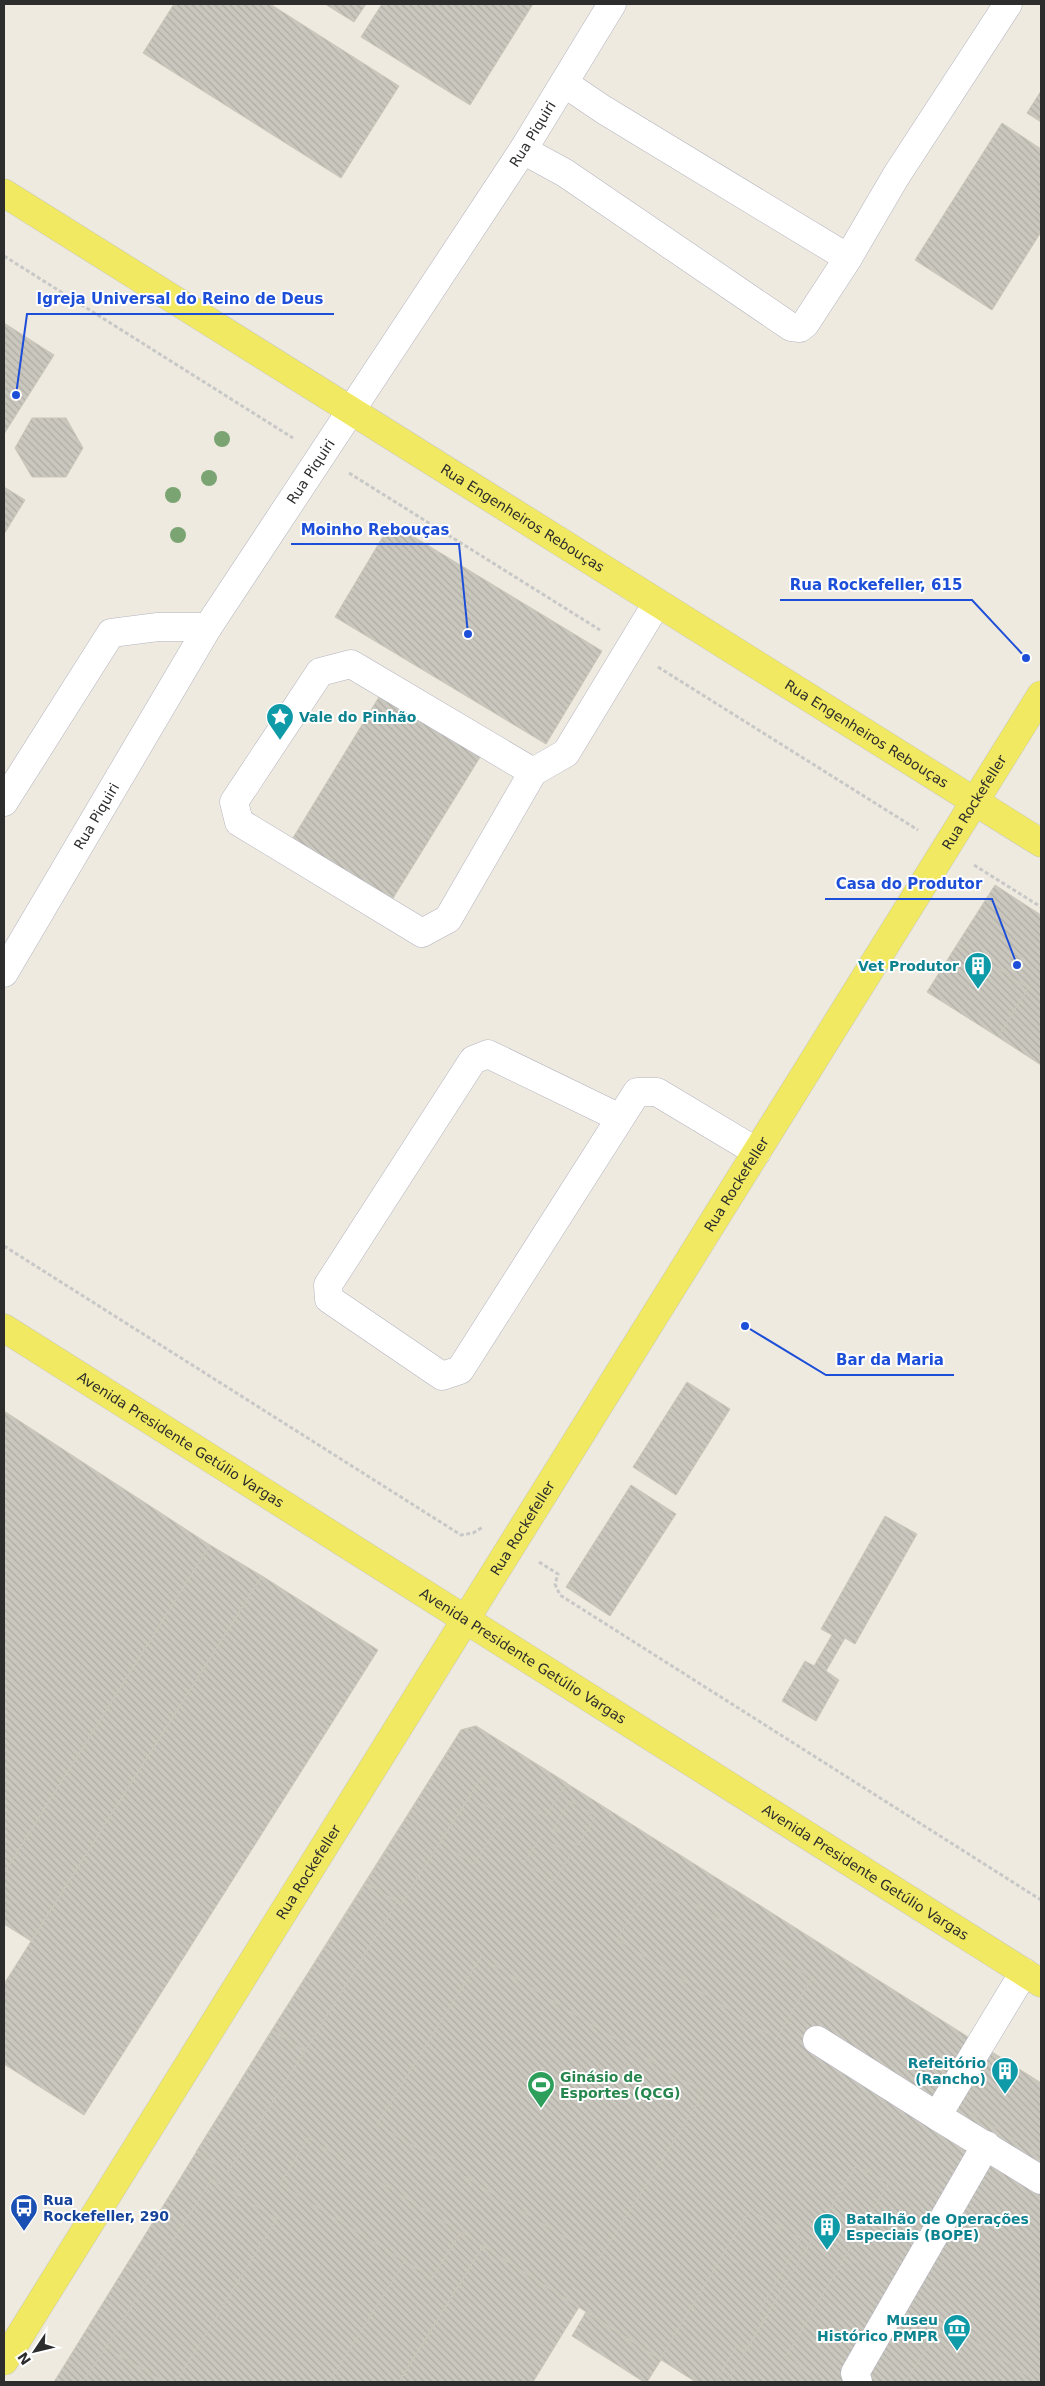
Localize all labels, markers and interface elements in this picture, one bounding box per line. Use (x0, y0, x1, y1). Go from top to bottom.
street label: Rua Piquiri (506, 98, 559, 170)
callout: Igreja Universal do Reino de Deus (27, 284, 334, 314)
text: Igreja Universal do Reino de Deus (37, 290, 323, 308)
street label: Rua Piquiri (284, 436, 338, 507)
street label: Rua Engenheiros Rebouças (438, 461, 607, 575)
callout: Moinho Rebouças (291, 514, 459, 544)
text: Moinho Rebouças (301, 521, 449, 539)
callout: Rua Rockefeller, 615 (780, 570, 972, 600)
text: Rua Rockefeller, 615 (790, 576, 962, 594)
street label: Rua Engenheiros Rebouças (782, 676, 951, 791)
place icon: Vale do Pinhão (265, 702, 295, 741)
place label: Vale do Pinhão (299, 709, 417, 725)
street label: Rua Rockefeller (939, 752, 1010, 853)
street label: Rua Piquiri (71, 780, 122, 852)
callout: Casa do Produtor (825, 869, 992, 899)
text: Casa do Produtor (836, 875, 983, 893)
building icon: Vet Produtor (963, 951, 993, 990)
place label: Vet Produtor (858, 958, 959, 974)
street label: Rua Rockefeller (701, 1134, 772, 1235)
callout: Bar da Maria (826, 1345, 954, 1375)
text: Bar da Maria (836, 1351, 944, 1369)
street label: Avenida Presidente Getúlio Vargas (75, 1369, 287, 1511)
street label: Rua Rockefeller (487, 1478, 558, 1578)
street label: Avenida Presidente Getúlio Vargas (417, 1585, 629, 1727)
street label: Avenida Presidente Getúlio Vargas (759, 1801, 972, 1943)
street label: Rua Rockefeller (273, 1822, 344, 1922)
place label: Refeitório (Rancho) (908, 2055, 986, 2087)
building icon: Refeitório (Rancho) (990, 2056, 1020, 2095)
place label: Ginásio de Esportes (QCG) (560, 2069, 680, 2101)
sports icon: Ginásio de Esportes (QCG) (526, 2070, 556, 2109)
place label: Rua Rockefeller, 290 (43, 2192, 169, 2224)
bus stop icon: Rua Rockefeller, 290 (9, 2193, 39, 2232)
place label: Batalhão de Operações Especiais (BOPE) (846, 2211, 1029, 2243)
building icon: Batalhão de Operações Especiais (BOPE) (812, 2212, 842, 2251)
place label: Museu Histórico PMPR (817, 2312, 938, 2344)
museum icon: Museu Histórico PMPR (942, 2313, 972, 2352)
north arrow (10, 2326, 60, 2376)
text: N (14, 2349, 34, 2368)

